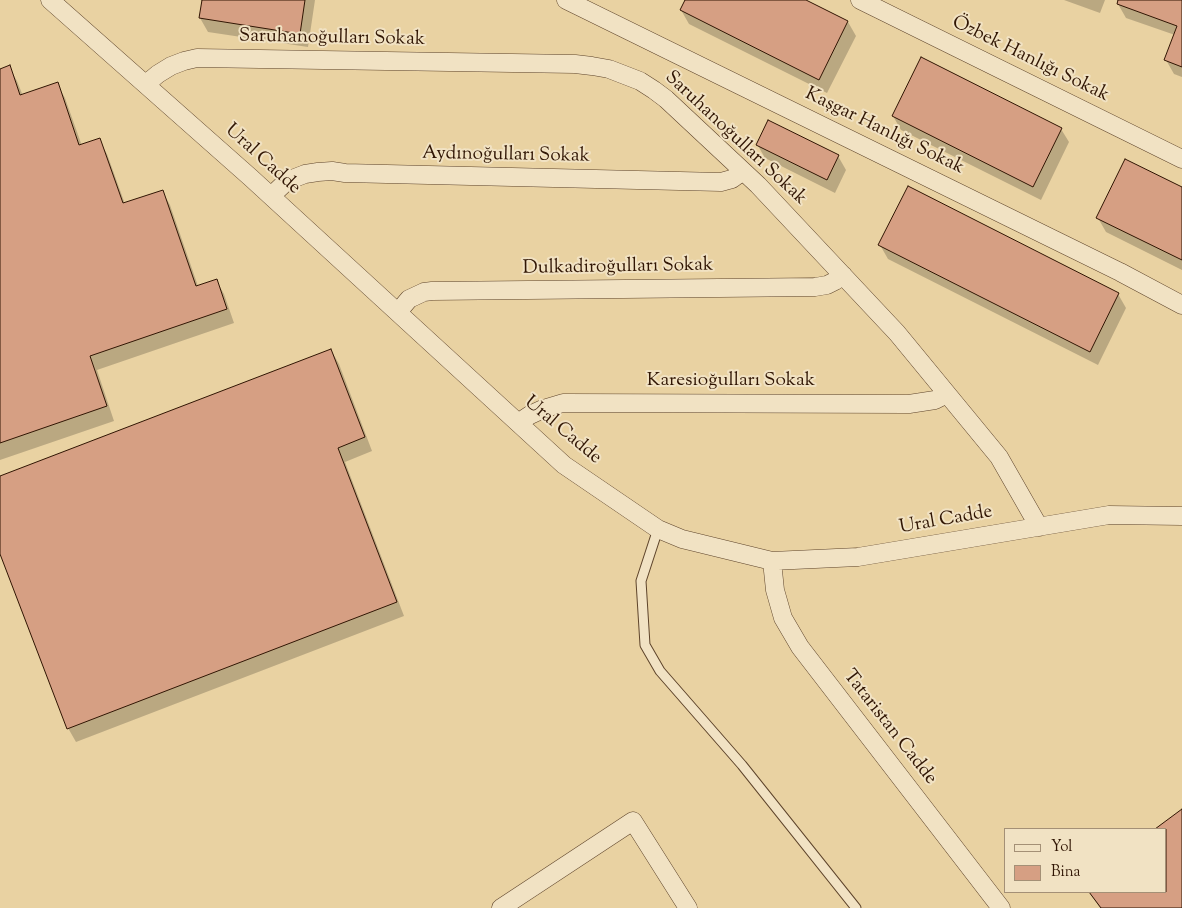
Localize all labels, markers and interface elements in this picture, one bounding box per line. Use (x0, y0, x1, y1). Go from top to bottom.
street label: Özbek Hanlığı Sokak (948, 12, 1112, 108)
street label: Saruhanoğulları Sokak (239, 26, 425, 52)
street label: Saruhanoğulları Sokak (659, 67, 811, 211)
street label: Kaşgar Hanlığı Sokak (801, 84, 967, 180)
street label: Ural Cadde (219, 120, 305, 200)
street label: Aydınoğulları Sokak (422, 143, 590, 169)
street label: Dulkadiroğulları Sokak (522, 255, 714, 281)
street label: Karesioğulları Sokak (647, 371, 815, 393)
street label: Ural Cadde (519, 392, 605, 470)
street label: Ural Cadde (898, 502, 994, 540)
street label: Tataristan Cadde (837, 666, 941, 790)
legend (1004, 828, 1167, 893)
text: Yol (1051, 837, 1073, 858)
text: Bina (1051, 862, 1081, 883)

